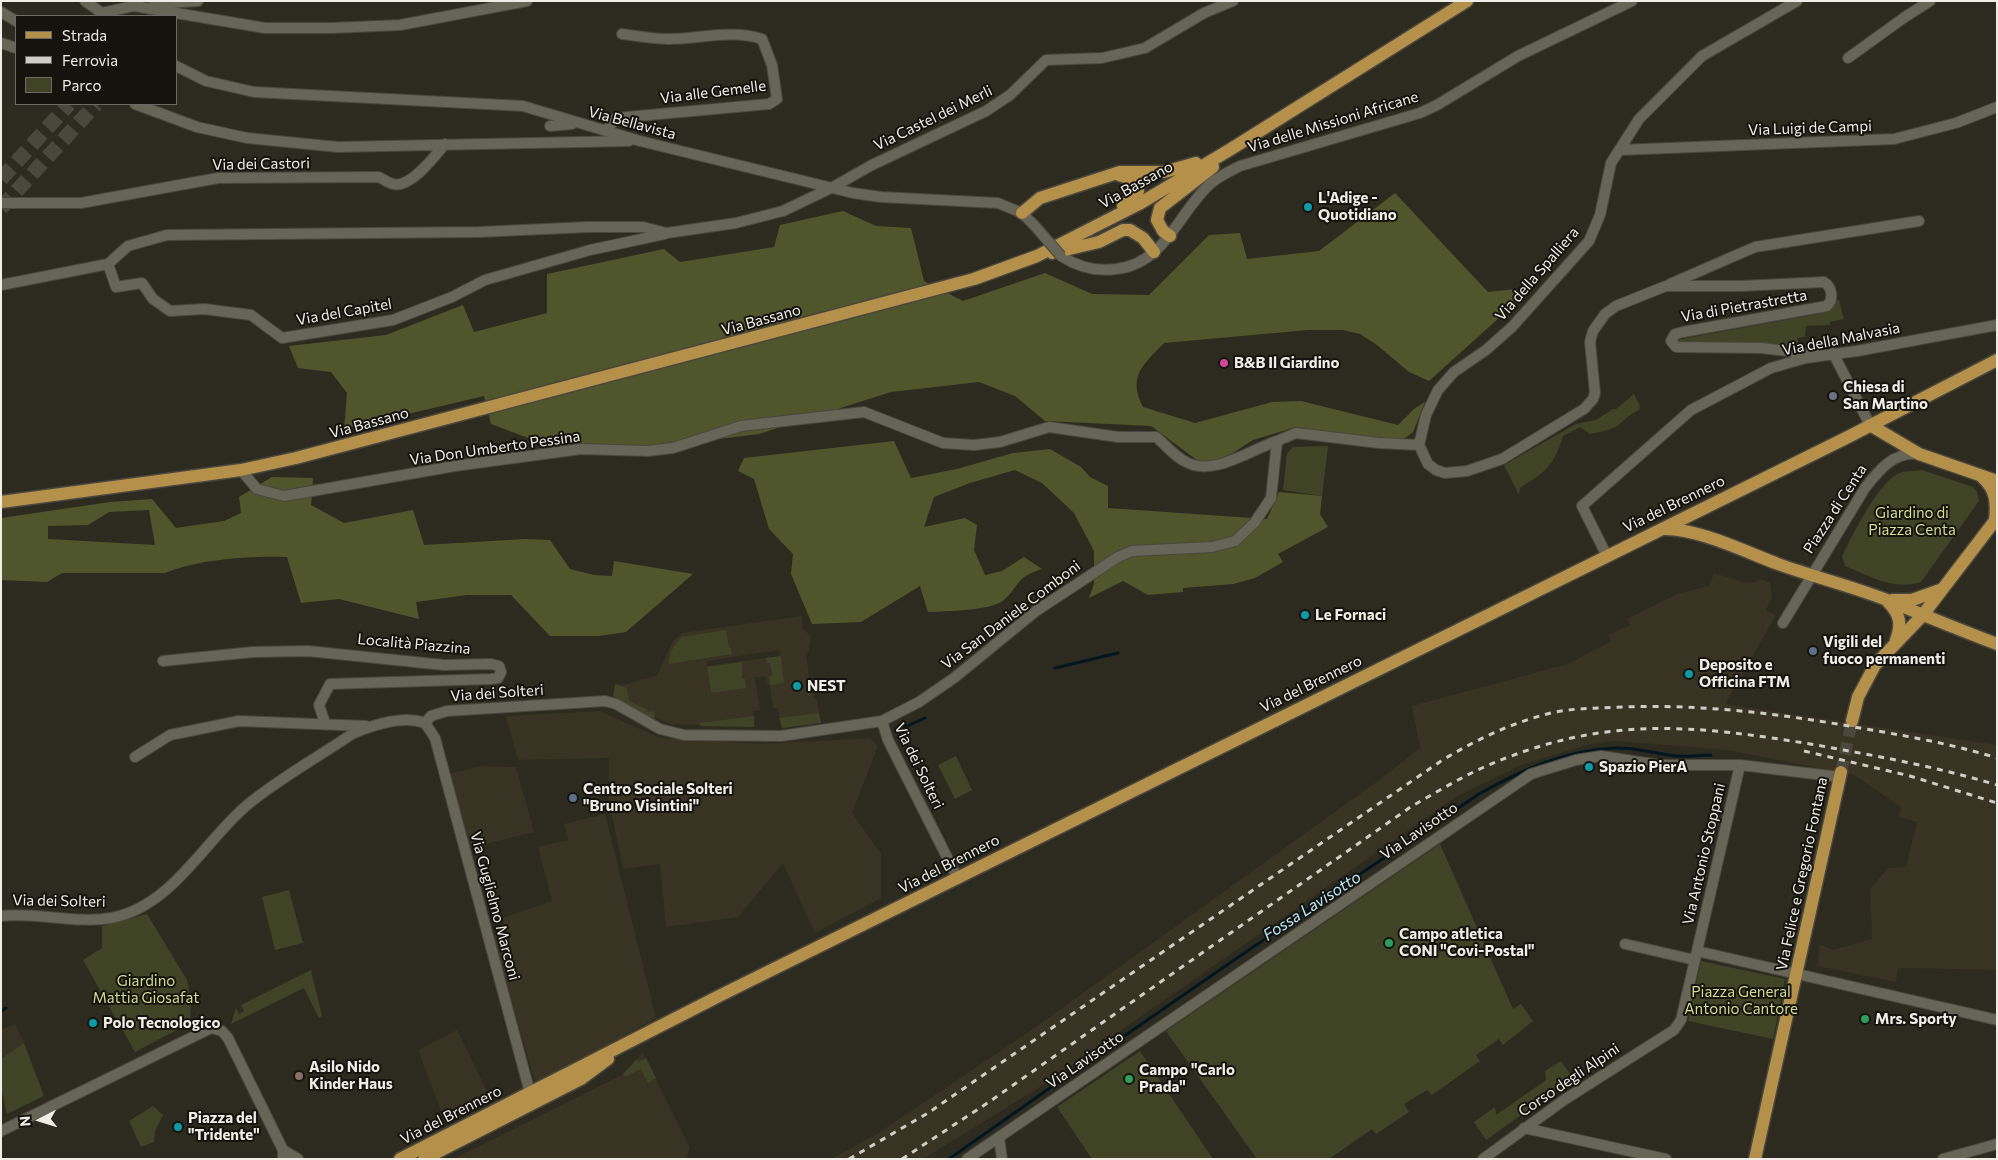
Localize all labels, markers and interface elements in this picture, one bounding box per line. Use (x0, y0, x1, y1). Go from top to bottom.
legend (15, 15, 178, 105)
text: Strada (62, 26, 107, 44)
text: Ferrovia (62, 51, 118, 69)
text: Parco (62, 76, 101, 94)
street label: Via alle Gemelle (659, 77, 767, 107)
street label: Via Castel dei Merli (871, 82, 995, 154)
street label: Via delle Missioni Africane (1246, 87, 1420, 157)
street label: Via Bellavista (586, 103, 678, 143)
street label: Via Luigi de Campi (1748, 117, 1872, 139)
street label: Via dei Castori (212, 154, 310, 174)
street label: Via Bassano (1096, 157, 1176, 213)
place label: L'Adige - Quotidiano (1318, 189, 1397, 224)
marker: L'Adige - Quotidiano (1302, 201, 1314, 213)
street label: Via della Spalliera (1491, 223, 1583, 325)
street label: Via di Pietrastretta (1680, 286, 1808, 326)
street label: Via del Capitel (295, 295, 393, 329)
street label: Via Bassano (719, 301, 803, 339)
street label: Via della Malvasia (1781, 319, 1901, 359)
place label: B&B Il Giardino (1234, 354, 1339, 372)
marker: B&B Il Giardino (1218, 357, 1230, 369)
place label: Chiesa di San Martino (1843, 378, 1928, 413)
marker: Chiesa di San Martino (1827, 390, 1839, 402)
street label: Via Bassano (327, 404, 411, 442)
street label: Via Don Umberto Pessina (409, 427, 581, 469)
street label: Piazza di Centa (1799, 461, 1871, 557)
street label: Via del Brennero (1620, 472, 1728, 536)
park label: Giardino di Piazza Centa (1868, 504, 1956, 539)
street label: Via San Daniele Comboni (938, 557, 1084, 673)
place label: Le Fornaci (1315, 606, 1386, 624)
marker: Le Fornaci (1299, 609, 1311, 621)
street label: Località Piazzina (357, 630, 471, 658)
place label: Vigili del fuoco permanenti (1823, 633, 1945, 668)
marker: Vigili del fuoco permanenti (1807, 645, 1819, 657)
street label: Via del Brennero (1257, 652, 1365, 716)
place label: Deposito e Officina FTM (1699, 656, 1790, 691)
marker: Deposito e Officina FTM (1683, 668, 1695, 680)
place label: NEST (807, 677, 846, 695)
marker: NEST (791, 680, 803, 692)
street label: Via dei Solteri (450, 681, 544, 705)
street label: Via dei Solteri (890, 720, 948, 812)
place label: Spazio PierA (1599, 758, 1687, 776)
marker: Spazio PierA (1583, 761, 1595, 773)
street label: Via Felice e Gregorio Fontana (1773, 776, 1831, 972)
place label: Centro Sociale Solteri "Bruno Visintini" (583, 780, 733, 815)
street label: Via Antonio Stoppani (1679, 781, 1729, 927)
marker: Centro Sociale Solteri "Bruno Visintini" (567, 792, 579, 804)
street label: Via Lavisotto (1377, 799, 1461, 863)
street label: Via Guglielmo Marconi (466, 830, 524, 982)
street label: Via del Brennero (895, 831, 1003, 897)
water label: Fossa Lavisotto (1259, 867, 1365, 945)
street label: Via dei Solteri (12, 891, 106, 911)
place label: Campo atletica CONI "Covi-Postal" (1399, 925, 1535, 960)
marker: Campo atletica CONI "Covi-Postal" (1383, 937, 1395, 949)
park label: Giardino Mattia Giosafat (92, 972, 200, 1007)
park label: Piazza General Antonio Cantore (1684, 983, 1798, 1018)
place label: Mrs. Sporty (1875, 1010, 1957, 1028)
marker: Mrs. Sporty (1859, 1013, 1871, 1025)
place label: Polo Tecnologico (103, 1014, 220, 1032)
marker: Polo Tecnologico (87, 1017, 99, 1029)
street label: Via Lavisotto (1043, 1028, 1127, 1092)
street label: Corso degli Alpini (1515, 1039, 1623, 1121)
place label: Asilo Nido Kinder Haus (309, 1058, 393, 1093)
place label: Campo "Carlo Prada" (1139, 1061, 1235, 1096)
marker: Asilo Nido Kinder Haus (293, 1070, 305, 1082)
marker: Campo "Carlo Prada" (1123, 1073, 1135, 1085)
street label: Via del Brennero (397, 1082, 505, 1148)
north arrow (15, 1095, 65, 1145)
place label: Piazza del "Tridente" (188, 1109, 260, 1144)
text: N (16, 1115, 33, 1127)
marker: Piazza del "Tridente" (172, 1121, 184, 1133)

